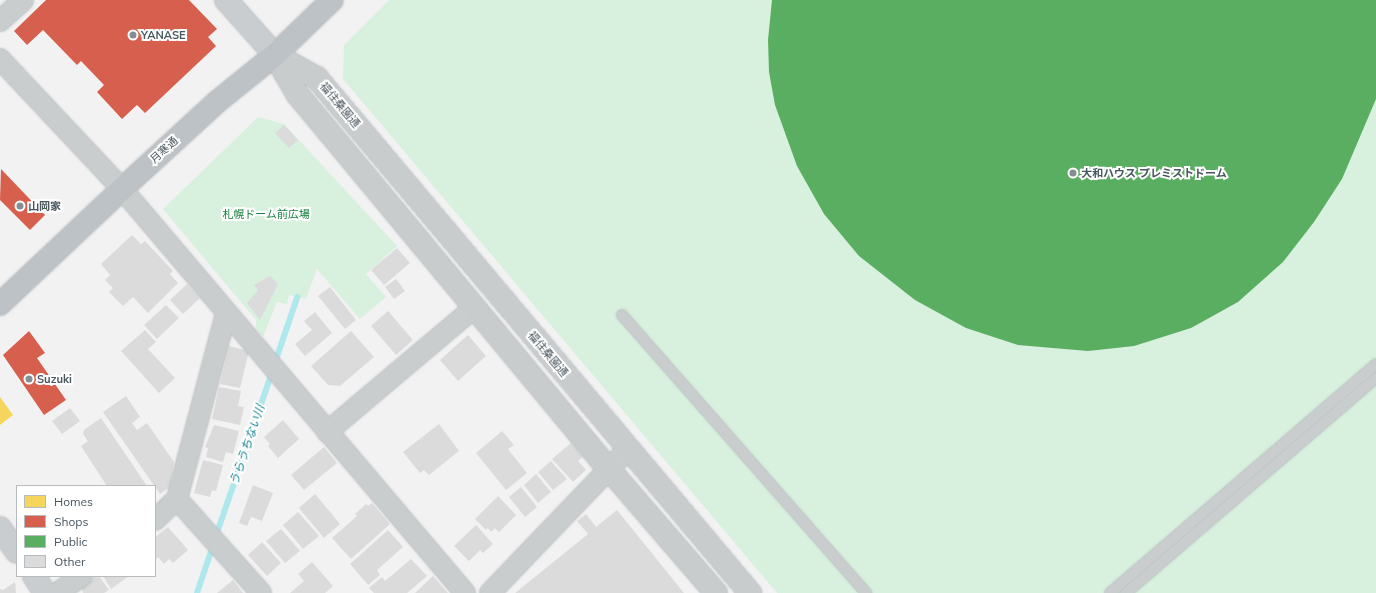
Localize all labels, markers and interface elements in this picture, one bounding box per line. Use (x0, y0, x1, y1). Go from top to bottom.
place label: YANASE (141, 28, 186, 42)
marker: YANASE (128, 30, 138, 40)
street label: 福住桑園通 (317, 80, 363, 130)
street label: 月寒通 (147, 134, 181, 166)
place label: 大和ハウス プレミストドーム (1081, 166, 1227, 180)
marker: 大和ハウス プレミストドーム (1068, 168, 1078, 178)
place label: 山岡家 (28, 199, 61, 213)
marker: 山岡家 (15, 201, 25, 211)
park label: 札幌ドーム前広場 (222, 207, 310, 221)
street label: 福住桑園通 (525, 329, 571, 379)
place label: Suzuki (37, 372, 72, 386)
marker: Suzuki (24, 374, 34, 384)
water label: うらうちない川 (227, 403, 267, 487)
legend (16, 485, 156, 577)
text: Homes (54, 494, 93, 509)
text: Shops (54, 514, 89, 529)
text: Public (54, 534, 88, 549)
text: Other (54, 554, 85, 569)

